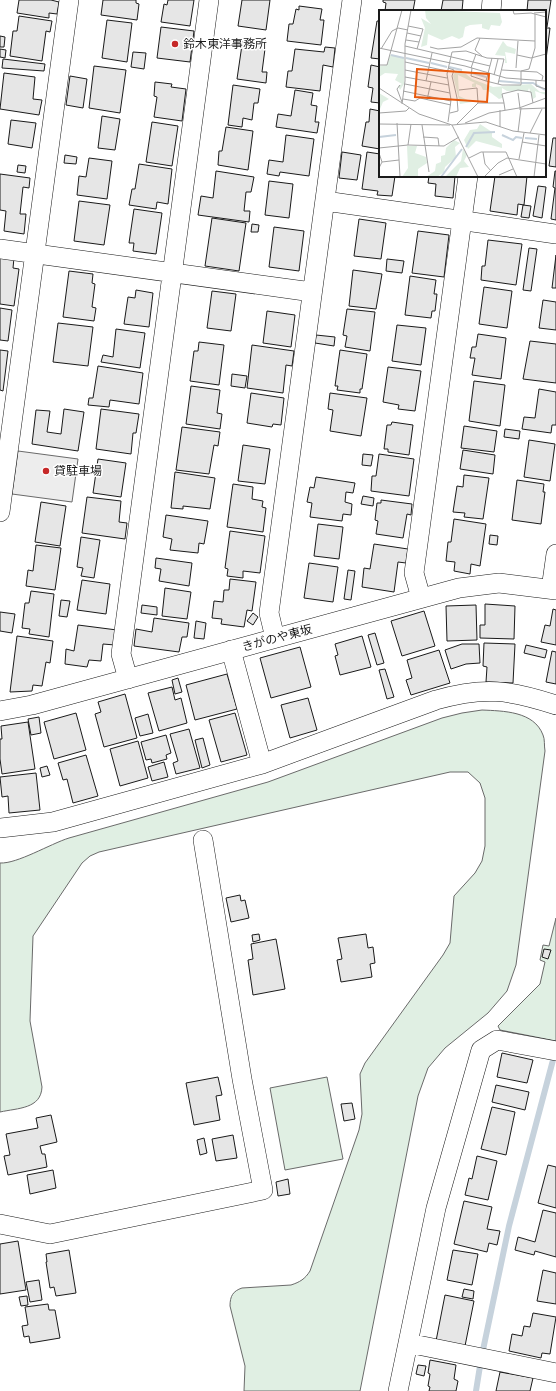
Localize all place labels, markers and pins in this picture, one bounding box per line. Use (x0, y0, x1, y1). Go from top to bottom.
place label: 鈴木東洋事務所 (183, 36, 267, 51)
marker: 鈴木東洋事務所 (170, 39, 180, 49)
place label: 貸駐車場 (54, 463, 102, 478)
marker: 貸駐車場 (41, 466, 51, 476)

